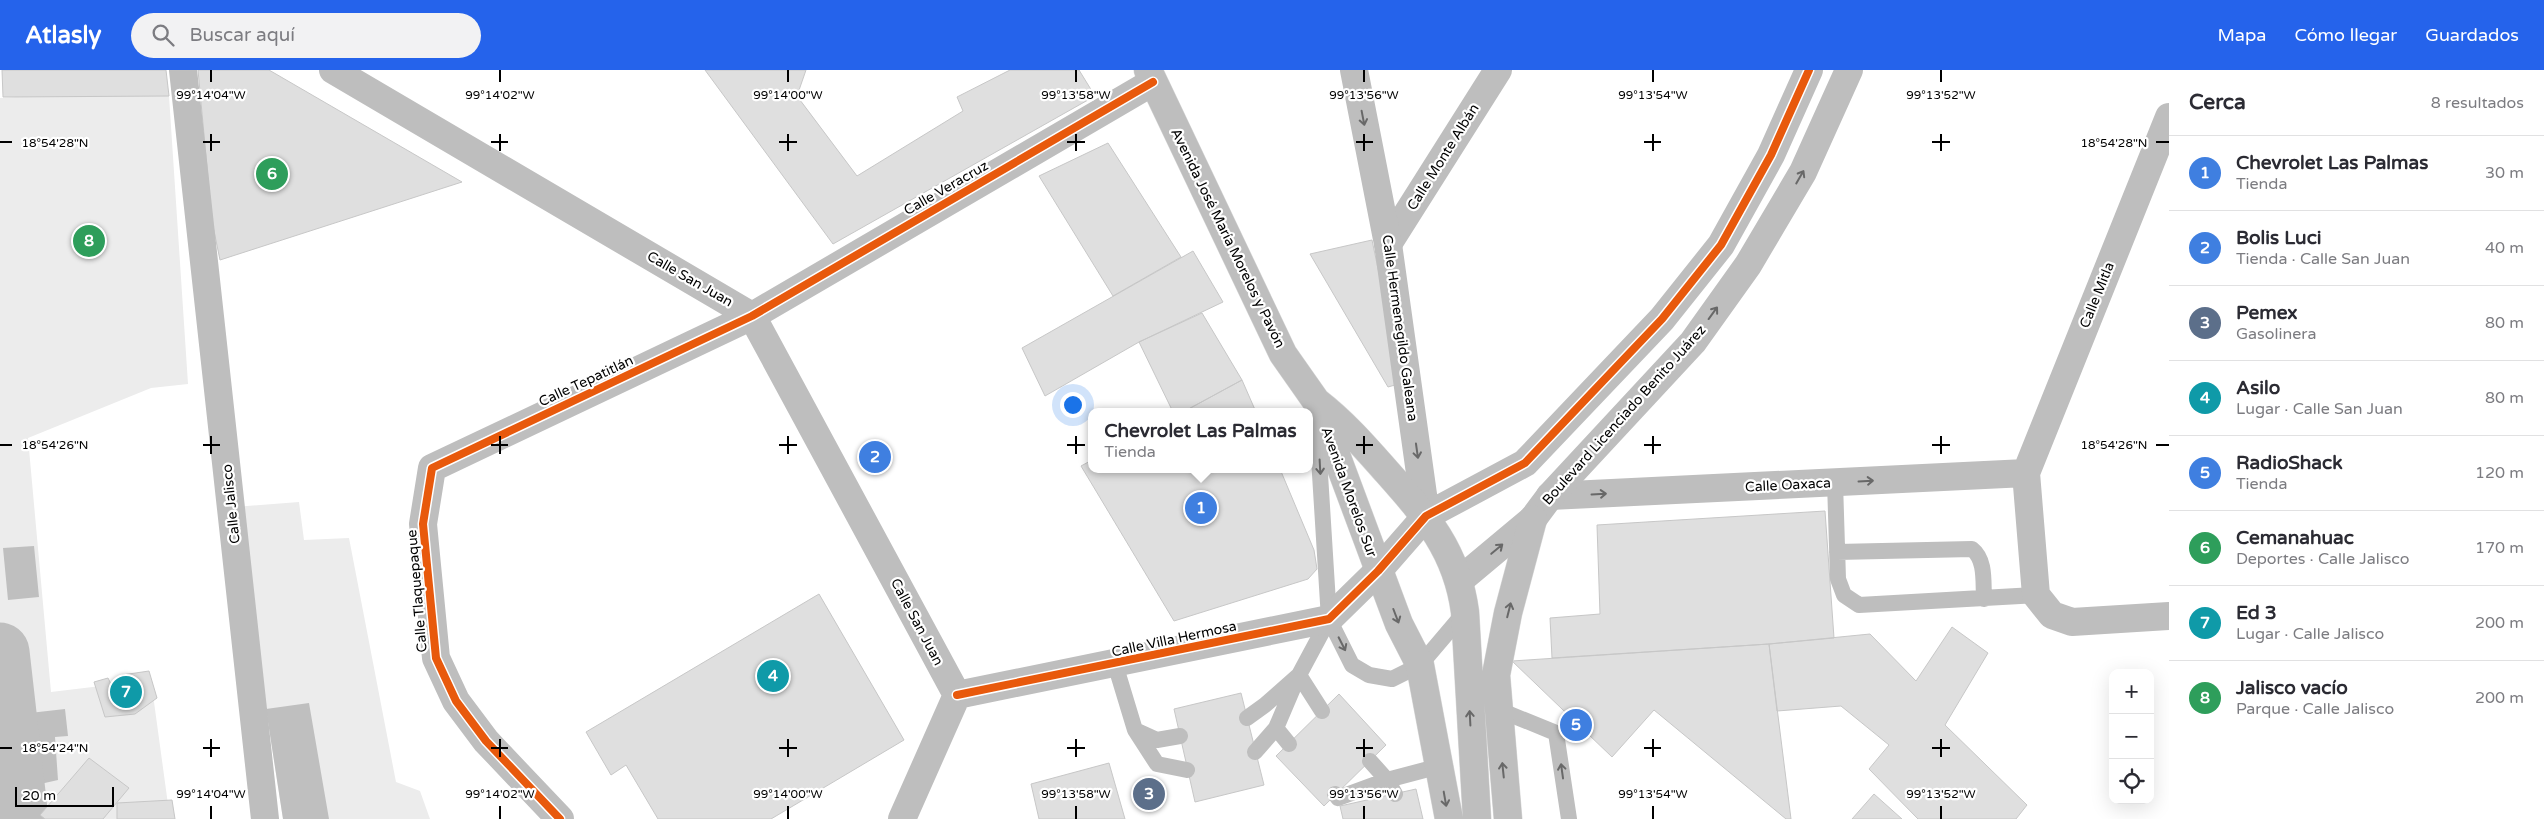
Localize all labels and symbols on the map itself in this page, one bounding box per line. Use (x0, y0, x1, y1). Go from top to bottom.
text: 99°14'04"W (176, 88, 246, 102)
text: 99°14'02"W (465, 88, 535, 102)
text: 99°14'00"W (753, 88, 823, 102)
text: 99°13'58"W (1041, 88, 1111, 102)
text: 99°13'56"W (1329, 88, 1399, 102)
text: 99°13'54"W (1618, 88, 1688, 102)
text: 99°13'52"W (1906, 88, 1976, 102)
street label: Calle Monte Albán (1403, 101, 1483, 213)
one-way arrow (1359, 109, 1369, 125)
street label: Avenida José María Morelos y Pavón (1167, 125, 1289, 351)
text: 18°54'28"N (22, 136, 89, 150)
text: 18°54'28"N (2081, 136, 2148, 150)
pin: 6 (256, 155, 288, 193)
street label: Calle Veracruz (901, 157, 991, 219)
one-way arrow (1796, 170, 1806, 184)
pin: 8 (73, 222, 105, 260)
street label: Calle Hermenegildo Galeana (1379, 234, 1421, 422)
street label: Calle San Juan (644, 248, 736, 310)
street label: Calle Mitla (2076, 259, 2118, 331)
one-way arrow (1708, 307, 1718, 321)
street label: Boulevard Licenciado Benito Juárez (1539, 322, 1709, 508)
street label: Calle Tepatitlán (536, 352, 636, 410)
your location (1060, 392, 1086, 418)
street label: Avenida Morelos Sur (1318, 425, 1381, 560)
text: 18°54'26"N (22, 438, 89, 452)
pin: 2 (859, 438, 891, 476)
text: 18°54'26"N (2081, 438, 2148, 452)
one-way arrow (1412, 443, 1422, 459)
one-way arrow (1315, 458, 1325, 475)
street label: Calle Jalisco (218, 463, 244, 545)
street label: Calle Oaxaca (1745, 474, 1831, 496)
one-way arrow (1858, 476, 1874, 485)
pin: 1 (1185, 489, 1217, 527)
one-way arrow (1590, 489, 1607, 499)
street label: Calle Tlaquepaque (403, 529, 431, 653)
one-way arrow (1491, 543, 1504, 554)
street label: Calle San Juan (887, 576, 947, 668)
one-way arrow (1505, 602, 1514, 618)
one-way arrow (1391, 608, 1401, 623)
street label: Calle Villa Hermosa (1110, 617, 1238, 661)
one-way arrow (1338, 636, 1347, 651)
pin: 4 (757, 657, 789, 695)
pin: 7 (110, 673, 142, 711)
pin: 5 (1560, 706, 1592, 744)
one-way arrow (1466, 710, 1475, 726)
text: 18°54'24"N (22, 741, 89, 755)
one-way arrow (1499, 763, 1508, 779)
one-way arrow (1557, 763, 1567, 779)
pin: 3 (1133, 775, 1165, 813)
scale bar (15, 784, 114, 807)
text: 99°14'04"W (176, 787, 246, 801)
text: 99°14'02"W (465, 787, 535, 801)
text: 99°14'00"W (753, 787, 823, 801)
text: 99°13'58"W (1041, 787, 1111, 801)
text: 99°13'56"W (1329, 787, 1399, 801)
text: 99°13'54"W (1618, 787, 1688, 801)
text: 99°13'52"W (1906, 787, 1976, 801)
one-way arrow (1441, 790, 1451, 806)

